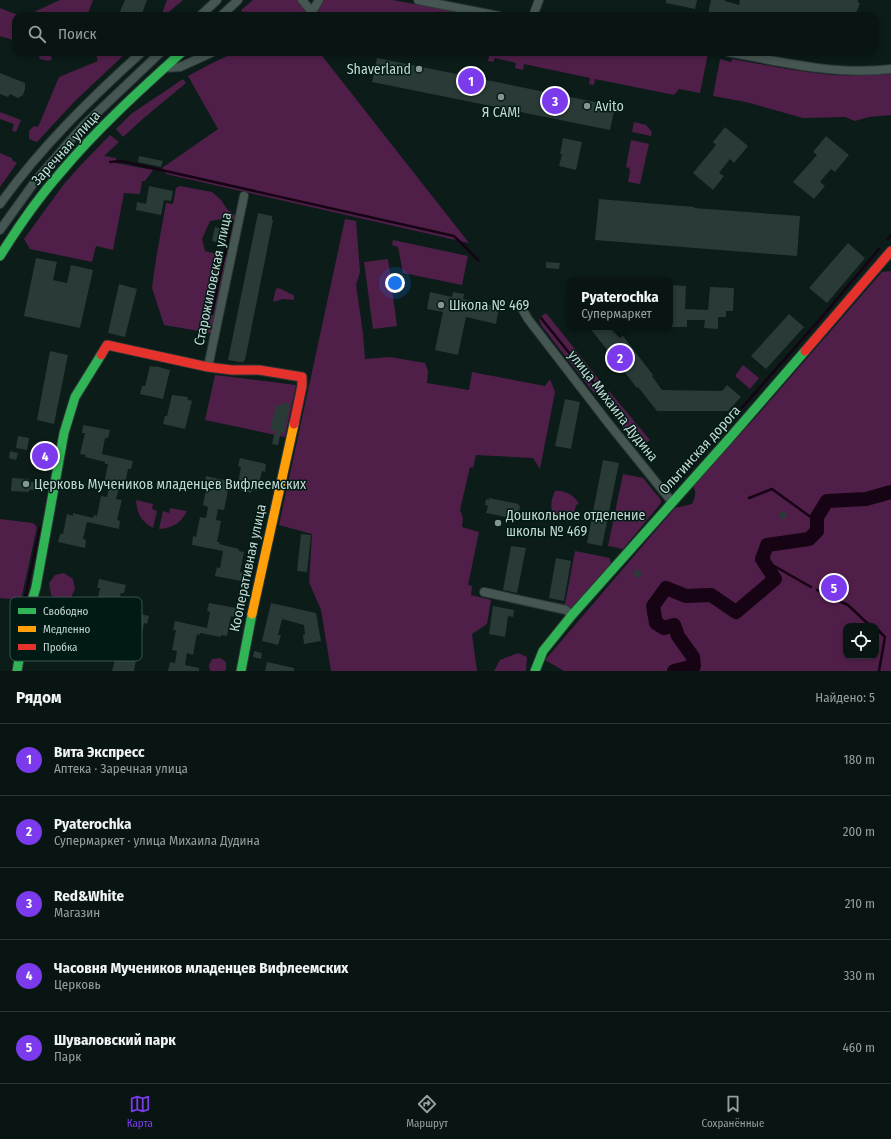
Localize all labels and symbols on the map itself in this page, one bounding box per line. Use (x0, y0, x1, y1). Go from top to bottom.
place label: Shaverland (347, 61, 411, 78)
marker: Shaverland (414, 64, 424, 74)
pin: 1 (458, 66, 484, 96)
pin: 3 (542, 86, 568, 116)
marker: Я САМ! (496, 92, 506, 102)
place label: Avito (595, 98, 624, 115)
marker: Avito (582, 101, 592, 111)
place label: Я САМ! (482, 104, 520, 121)
street label: Заречная улица (28, 107, 104, 189)
street label: Старожиловская улица (191, 211, 235, 347)
your location (385, 273, 405, 293)
place label: Школа № 469 (449, 297, 529, 314)
marker: Школа № 469 (436, 300, 446, 310)
pin: 2 (607, 343, 633, 373)
street label: улица Михаила Дудина (564, 347, 662, 465)
street label: Ольгинская дорога (656, 402, 744, 498)
pin: 4 (32, 441, 58, 471)
place label: Церковь Мучеников младенцев Вифлеемских (34, 476, 307, 493)
marker: Церковь Мучеников младенцев Вифлеемских (21, 479, 31, 489)
street label: Кооперативная улица (226, 502, 270, 633)
place label: Дошкольное отделение школы № 469 (505, 507, 646, 540)
marker: Дошкольное отделение школы № 469 (493, 518, 503, 528)
pin: 5 (821, 573, 847, 603)
legend (10, 597, 142, 661)
text: Свободно (43, 605, 88, 618)
text: Медленно (43, 623, 91, 636)
text: Пробка (43, 641, 77, 654)

